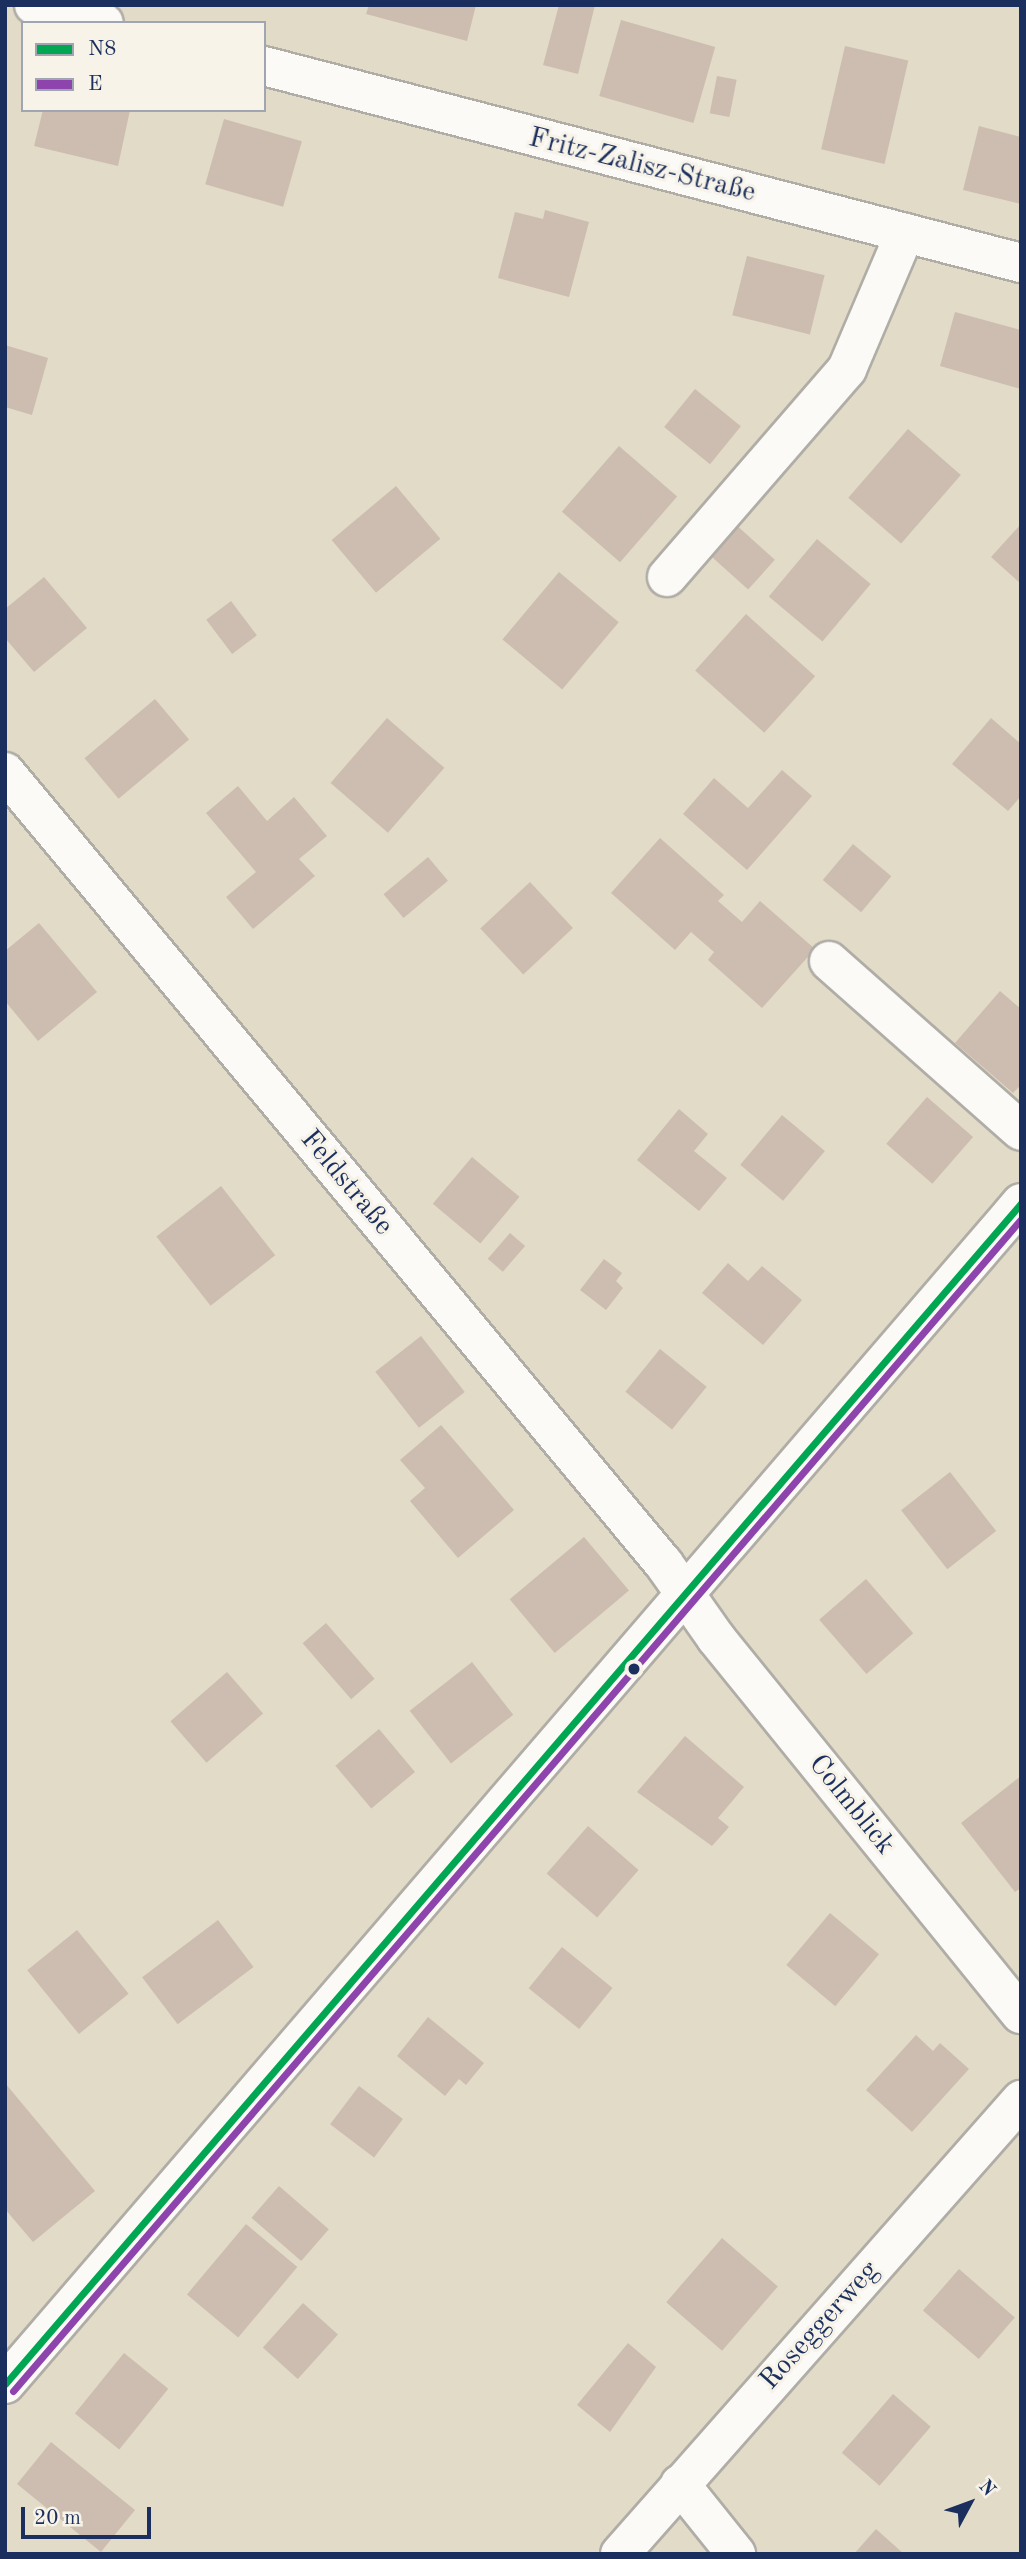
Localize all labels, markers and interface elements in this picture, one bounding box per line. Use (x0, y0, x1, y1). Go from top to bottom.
legend (21, 21, 266, 112)
text: N8 (88, 39, 116, 60)
text: E (88, 74, 103, 95)
street label: Fritz-Zalisz-Straße (525, 122, 759, 210)
street label: Feldstraße (292, 1124, 400, 1242)
unlabelled marker (627, 1662, 641, 1676)
street label: Colmblick (801, 1748, 901, 1862)
street label: Roseggerweg (753, 2255, 887, 2397)
north arrow (935, 2468, 1005, 2538)
text: N (974, 2477, 998, 2501)
scale bar (24, 2492, 154, 2536)
text: 20 m (34, 2508, 81, 2529)

